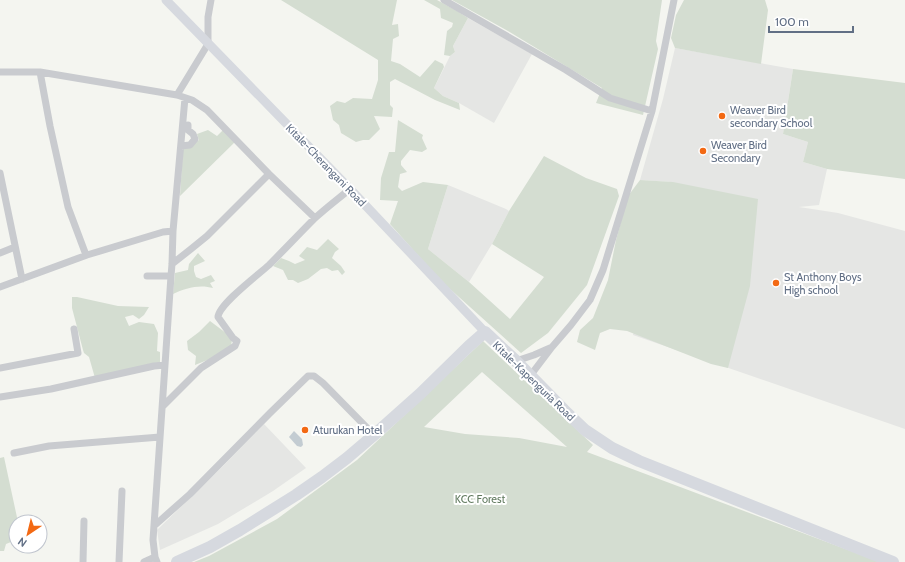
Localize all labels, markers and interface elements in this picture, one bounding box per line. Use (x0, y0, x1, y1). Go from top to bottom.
scale bar (769, 8, 853, 34)
text: 100 m (775, 14, 809, 29)
place label: Weaver Bird secondary School (730, 103, 813, 130)
marker: Weaver Bird secondary School (717, 111, 727, 121)
street label: Kitale-Cherangani Road (283, 121, 369, 209)
place label: Weaver Bird Secondary (711, 138, 767, 165)
marker: Weaver Bird Secondary (698, 146, 708, 156)
place label: St Anthony Boys High school (784, 270, 862, 297)
marker: St Anthony Boys High school (771, 278, 781, 288)
street label: Kitale-Kapenguria Road (490, 338, 578, 424)
place label: Aturukan Hotel (313, 423, 383, 437)
marker: Aturukan Hotel (300, 425, 310, 435)
park label: KCC Forest (455, 492, 505, 506)
north arrow (8, 514, 48, 554)
text: N (15, 534, 29, 550)

